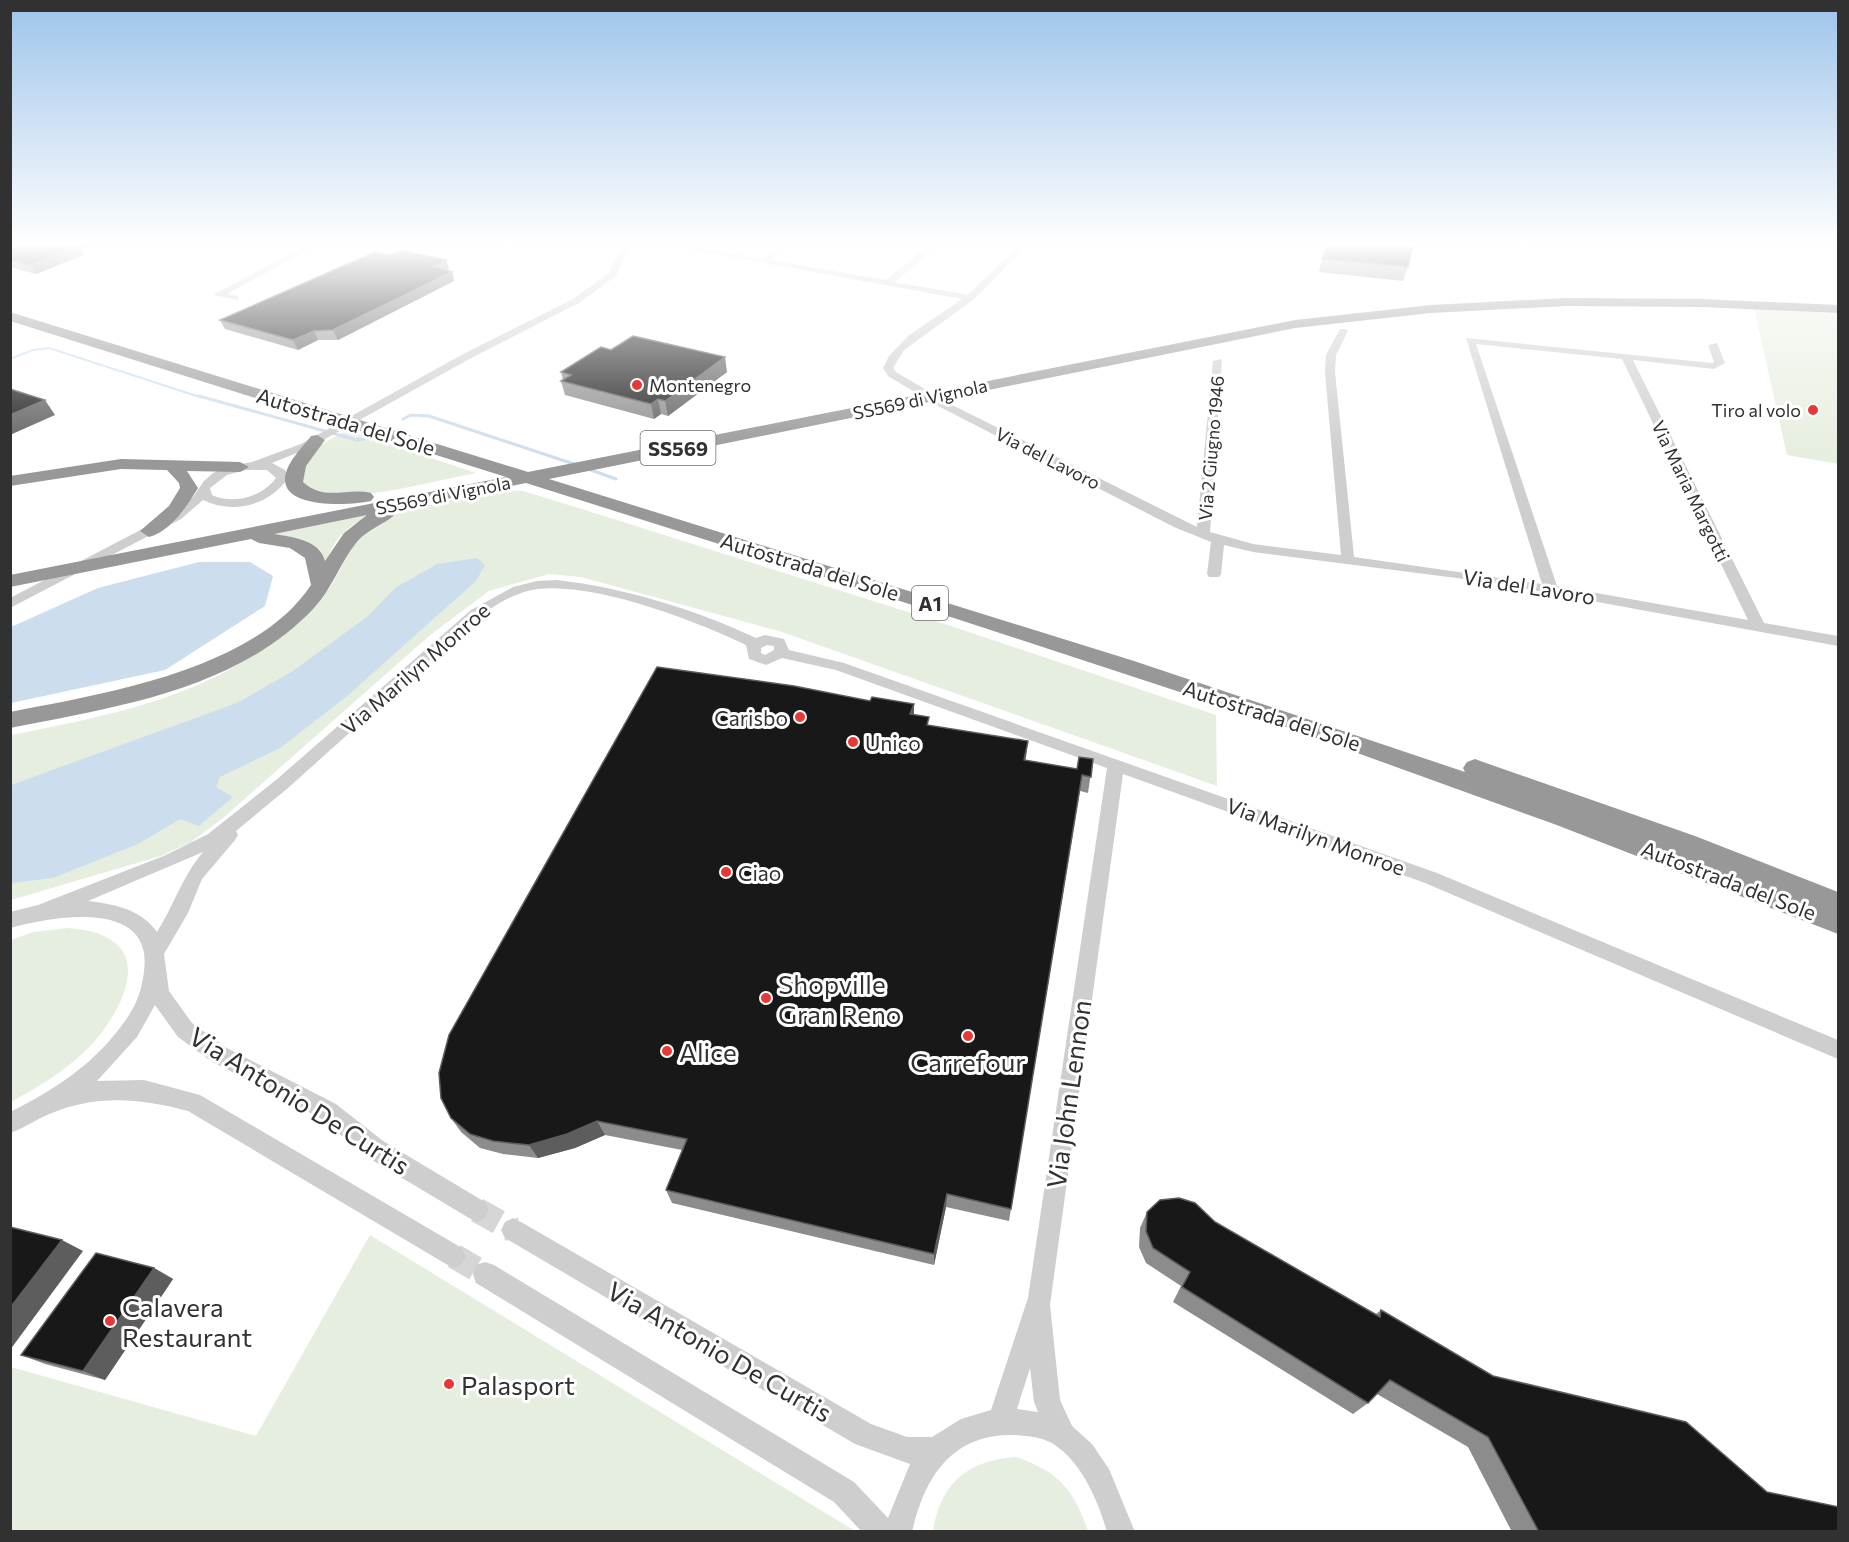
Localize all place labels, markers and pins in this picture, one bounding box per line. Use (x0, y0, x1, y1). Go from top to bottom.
place label: Montenegro (649, 374, 751, 396)
marker: Montenegro (630, 378, 644, 392)
place label: Tiro al volo (1711, 399, 1801, 421)
marker: Tiro al volo (1806, 403, 1820, 417)
place label: Carisbo (714, 705, 788, 730)
marker: Carisbo (793, 710, 807, 724)
place label: Unico (865, 730, 921, 755)
marker: Unico (846, 735, 860, 749)
place label: Ciao (738, 860, 781, 885)
marker: Ciao (719, 865, 733, 879)
place label: Shopville Gran Reno (778, 968, 901, 1029)
marker: Shopville Gran Reno (759, 991, 773, 1005)
marker: Carrefour (961, 1029, 975, 1043)
place label: Alice (679, 1036, 737, 1067)
marker: Alice (660, 1044, 674, 1058)
place label: Carrefour (910, 1046, 1026, 1077)
place label: Calavera Restaurant (122, 1291, 252, 1352)
marker: Calavera Restaurant (103, 1314, 117, 1328)
place label: Palasport (461, 1369, 575, 1400)
marker: Palasport (442, 1377, 456, 1391)

